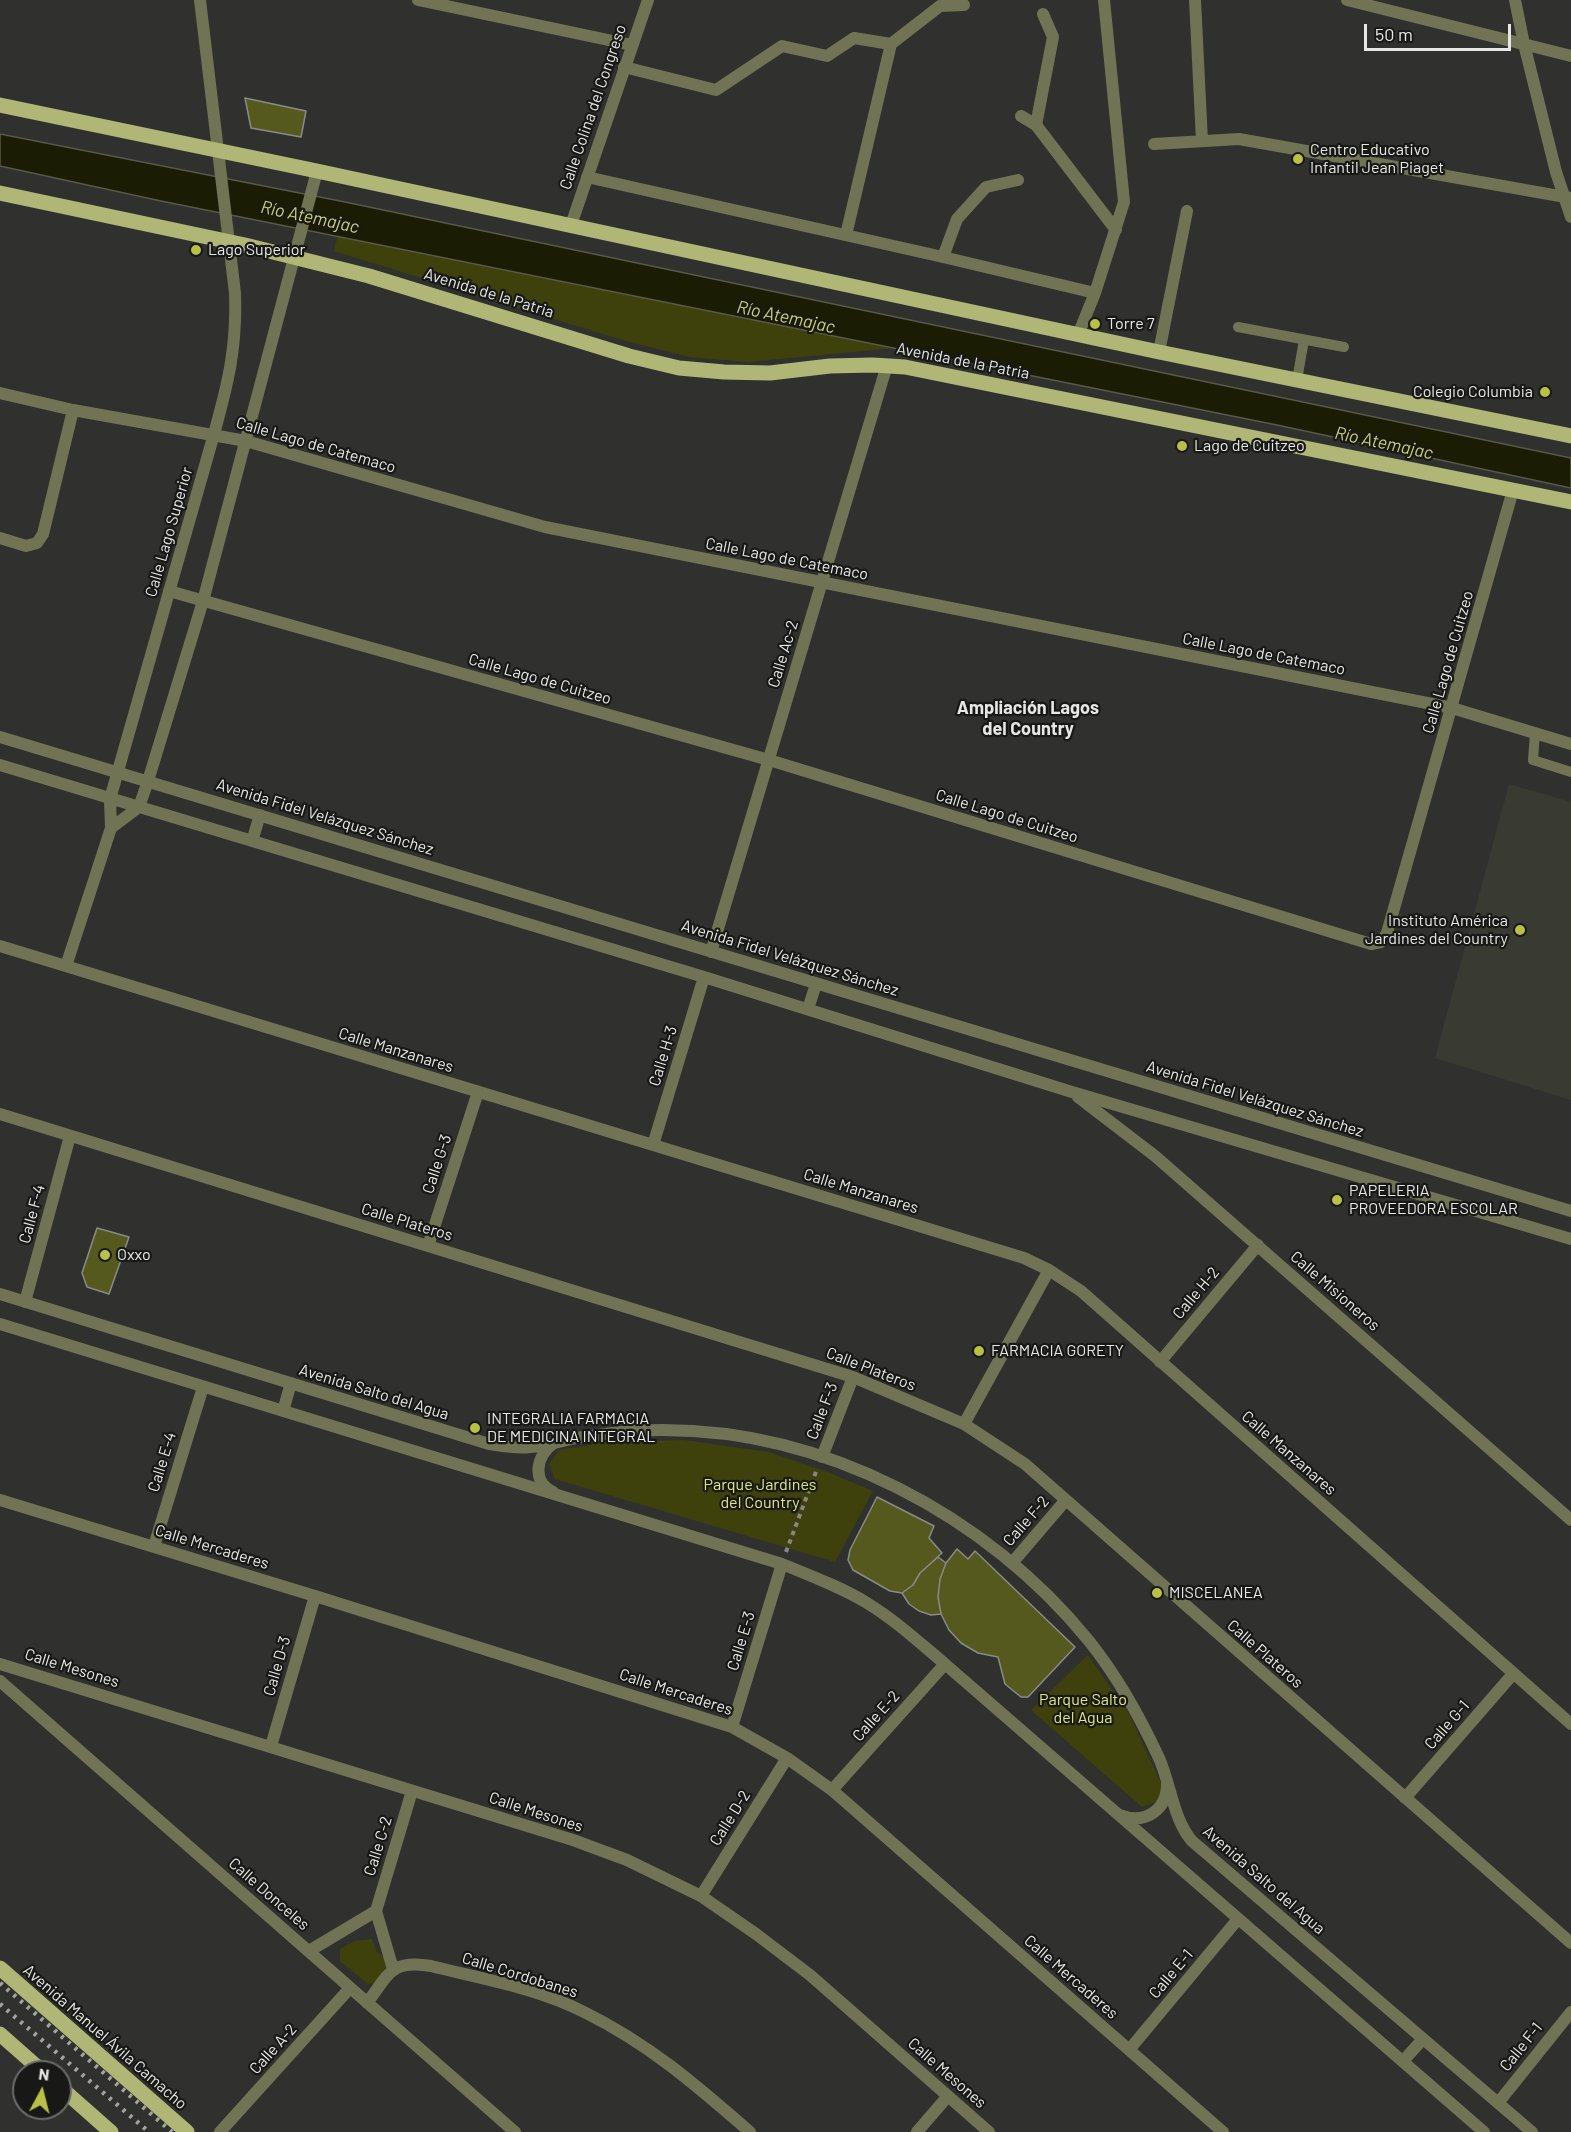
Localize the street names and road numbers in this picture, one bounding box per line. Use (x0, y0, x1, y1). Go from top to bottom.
street label: Calle Colina del Congreso (556, 22, 630, 192)
street label: Avenida de la Patria (422, 264, 556, 322)
street label: Avenida de la Patria (895, 339, 1031, 383)
street label: Calle Lago de Catemaco (234, 413, 398, 477)
street label: Calle Lago Superior (141, 465, 197, 599)
street label: Calle Lago de Catemaco (704, 534, 870, 584)
street label: Calle Lago de Cuitzeo (1418, 588, 1478, 736)
street label: Calle Ac-2 (764, 618, 802, 690)
street label: Calle Lago de Catemaco (1181, 629, 1347, 679)
street label: Calle Lago de Cuitzeo (466, 649, 614, 709)
street label: Avenida Fidel Velázquez Sánchez (214, 775, 436, 859)
street label: Calle Lago de Cuitzeo (934, 785, 1080, 847)
street label: Avenida Fidel Velázquez Sánchez (679, 916, 901, 1000)
street label: Calle Manzanares (336, 1023, 456, 1077)
street label: Calle H-3 (645, 1024, 681, 1088)
street label: Avenida Fidel Velázquez Sánchez (1144, 1057, 1366, 1141)
street label: Calle G-3 (418, 1132, 456, 1196)
street label: Calle Manzanares (801, 1164, 921, 1218)
street label: Calle F-4 (15, 1182, 49, 1246)
street label: Calle Plateros (359, 1199, 455, 1245)
street label: Calle Misioneros (1286, 1247, 1384, 1335)
street label: Calle H-2 (1169, 1263, 1223, 1323)
street label: Calle Plateros (823, 1343, 919, 1395)
street label: Avenida Salto del Agua (297, 1360, 451, 1424)
street label: Calle F-3 (802, 1380, 842, 1442)
street label: Calle Manzanares (1238, 1407, 1340, 1499)
street label: Calle E-4 (144, 1430, 180, 1494)
street label: Calle F-2 (999, 1492, 1053, 1550)
street label: Calle Mercaderes (153, 1521, 271, 1573)
street label: Calle E-3 (723, 1609, 759, 1673)
street label: Calle Plateros (1223, 1616, 1307, 1692)
street label: Calle D-3 (259, 1634, 295, 1698)
street label: Calle Mesones (22, 1645, 122, 1691)
street label: Calle Mercaderes (617, 1665, 735, 1719)
street label: Calle E-2 (848, 1687, 904, 1745)
street label: Calle G-1 (1421, 1697, 1473, 1753)
street label: Calle D-2 (706, 1787, 754, 1849)
street label: Calle Mesones (487, 1788, 585, 1836)
street label: Calle C-2 (360, 1814, 396, 1878)
street label: Avenida Salto del Agua (1199, 1822, 1329, 1938)
street label: Calle Donceles (225, 1854, 313, 1934)
street label: Calle Mercaderes (1020, 1931, 1122, 2023)
street label: Calle E-1 (1145, 1945, 1197, 2003)
street label: Calle Cordobanes (460, 1948, 580, 2002)
street label: Avenida Manuel Ávila Camacho (19, 1961, 191, 2113)
street label: Calle F-1 (1496, 2019, 1546, 2075)
street label: Calle A-2 (245, 2020, 301, 2078)
street label: Calle Mesones (904, 2034, 990, 2112)

